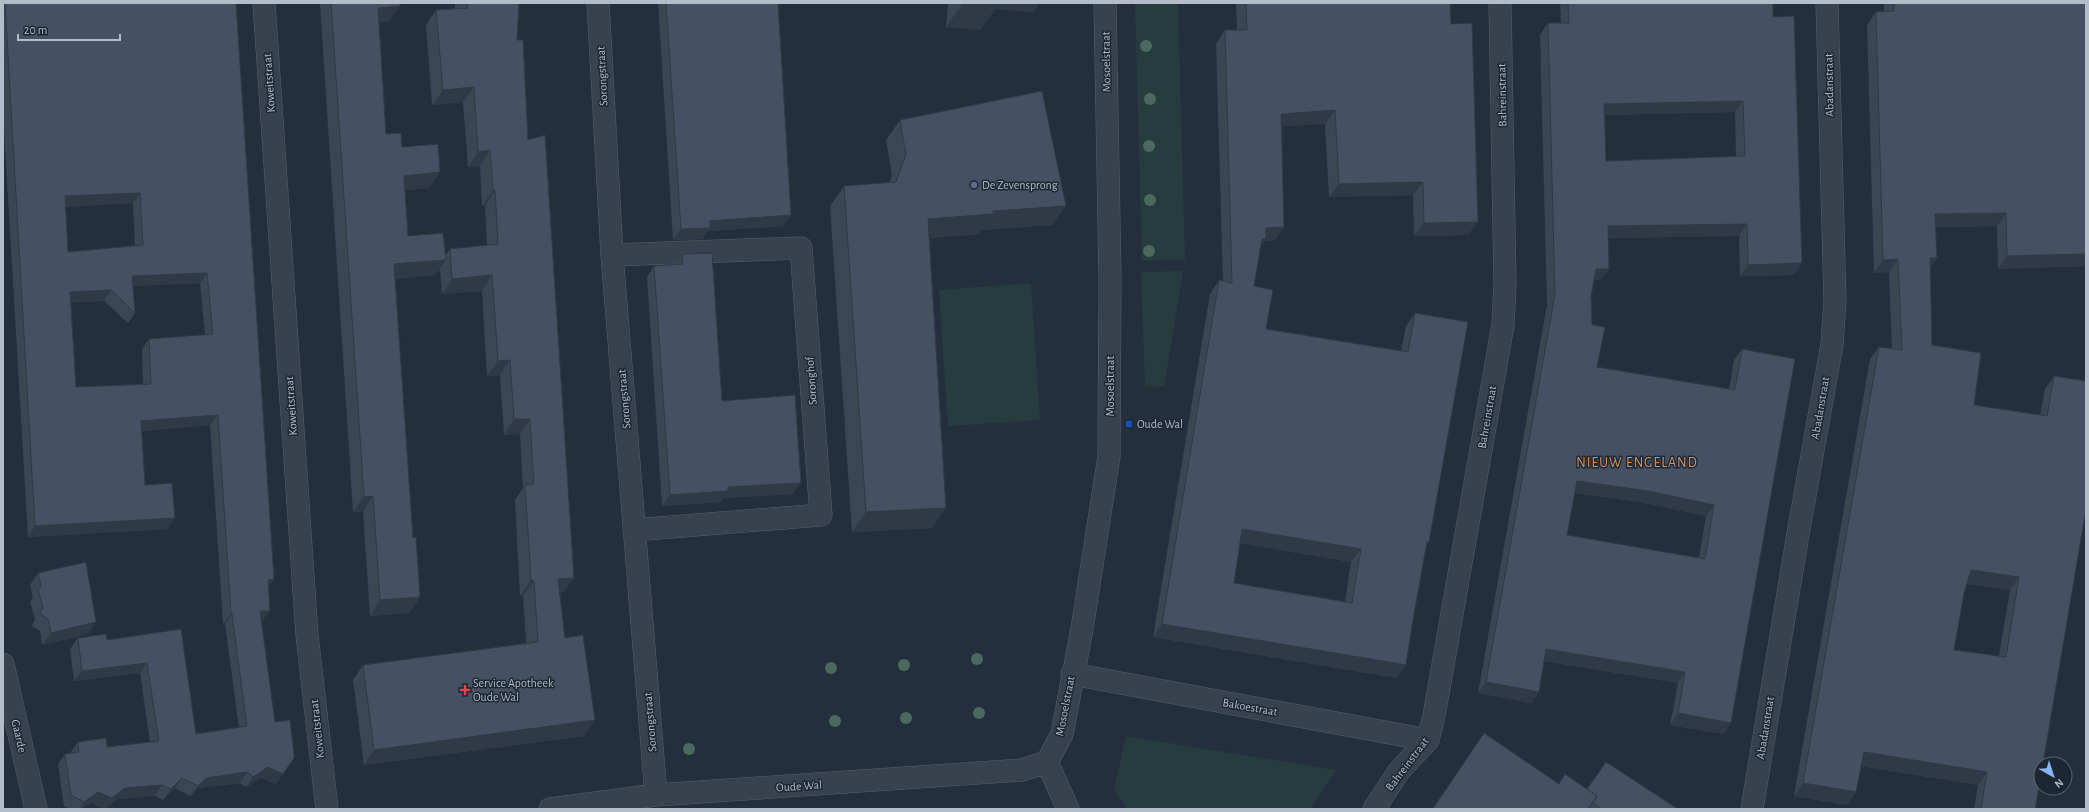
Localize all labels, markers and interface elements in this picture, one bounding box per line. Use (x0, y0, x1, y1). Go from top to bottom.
scale bar (18, 16, 120, 42)
text: 20 m (24, 24, 47, 36)
street label: Mosoelstraat (1099, 31, 1113, 93)
street label: Sorongstraat (594, 46, 610, 106)
street label: Koweitstraat (261, 53, 277, 113)
street label: Abadanstraat (1822, 53, 1836, 117)
street label: Bahreinstraat (1495, 63, 1509, 127)
place label: De Zevensprong (982, 179, 1058, 191)
marker: De Zevensprong (969, 180, 979, 190)
street label: Soronghof (803, 355, 819, 406)
street label: Mosoelstraat (1104, 355, 1116, 416)
street label: Sorongstraat (615, 369, 633, 429)
street label: Koweitstraat (283, 376, 299, 436)
street label: Abadanstraat (1809, 376, 1831, 440)
street label: Bahreinstraat (1476, 385, 1498, 449)
place label: Oude Wal (1137, 418, 1183, 430)
marker: Oude Wal (1124, 419, 1134, 429)
district label: NIEUW ENGELAND (1576, 456, 1698, 470)
street label: Mosoelstraat (1053, 675, 1077, 737)
place label: Service Apotheek Oude Wal (473, 677, 554, 703)
marker: Service Apotheek Oude Wal (460, 685, 470, 695)
street label: Sorongstraat (641, 692, 659, 752)
street label: Bakoestraat (1222, 696, 1279, 718)
street label: Abadanstraat (1754, 696, 1776, 760)
street label: Koweitstraat (308, 699, 326, 759)
street label: Gaarde (9, 718, 29, 754)
street label: Bahreinstraat (1383, 735, 1431, 793)
north arrow (2033, 756, 2073, 796)
text: N (2053, 777, 2065, 790)
street label: Oude Wal (776, 778, 822, 794)

